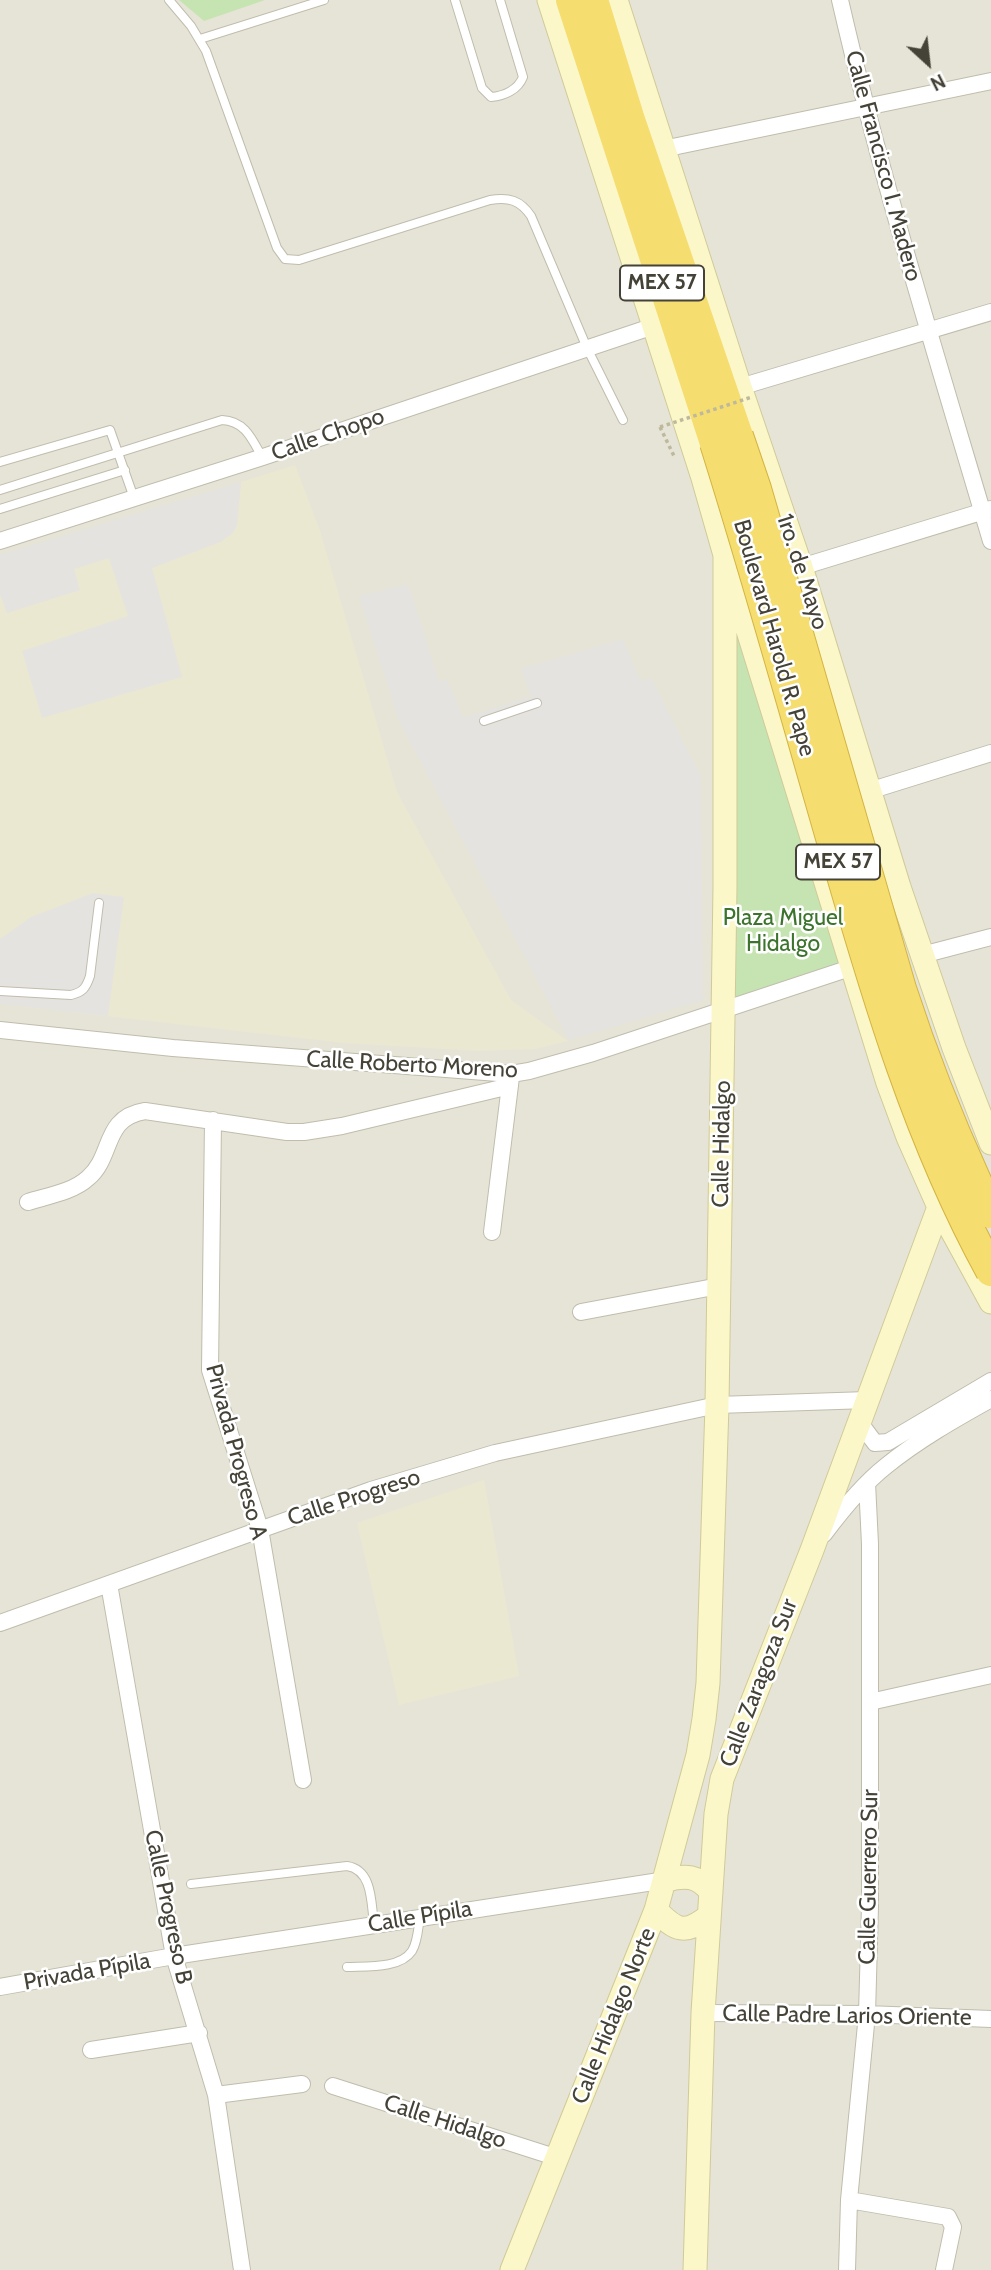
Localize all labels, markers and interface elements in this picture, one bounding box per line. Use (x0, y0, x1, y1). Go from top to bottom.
north arrow (893, 28, 963, 98)
street label: Calle Francisco I. Madero (839, 48, 927, 284)
text: N (927, 69, 949, 95)
road number: MEX 57 (620, 266, 704, 300)
street label: Calle Chopo (268, 403, 388, 467)
street label: 1ro. de Mayo (770, 511, 834, 633)
street label: Boulevard Harold R. Pape (727, 517, 821, 759)
road number: MEX 57 (796, 844, 880, 880)
park label: Plaza Miguel Hidalgo (723, 904, 843, 958)
street label: Calle Roberto Moreno (306, 1046, 518, 1084)
street label: Calle Hidalgo (707, 1080, 737, 1208)
street label: Privada Progreso A (199, 1361, 273, 1543)
street label: Calle Progreso (284, 1464, 424, 1532)
street label: Calle Zaragoza Sur (714, 1595, 804, 1771)
street label: Calle Guerrero Sur (854, 1789, 884, 1965)
street label: Calle Progreso B (138, 1827, 198, 1987)
street label: Calle Pípila (366, 1895, 474, 1939)
street label: Calle Hidalgo Norte (566, 1924, 662, 2108)
street label: Privada Pípila (21, 1947, 153, 1997)
street label: Calle Padre Larios Oriente (722, 2000, 972, 2032)
street label: Calle Hidalgo (380, 2089, 510, 2155)

